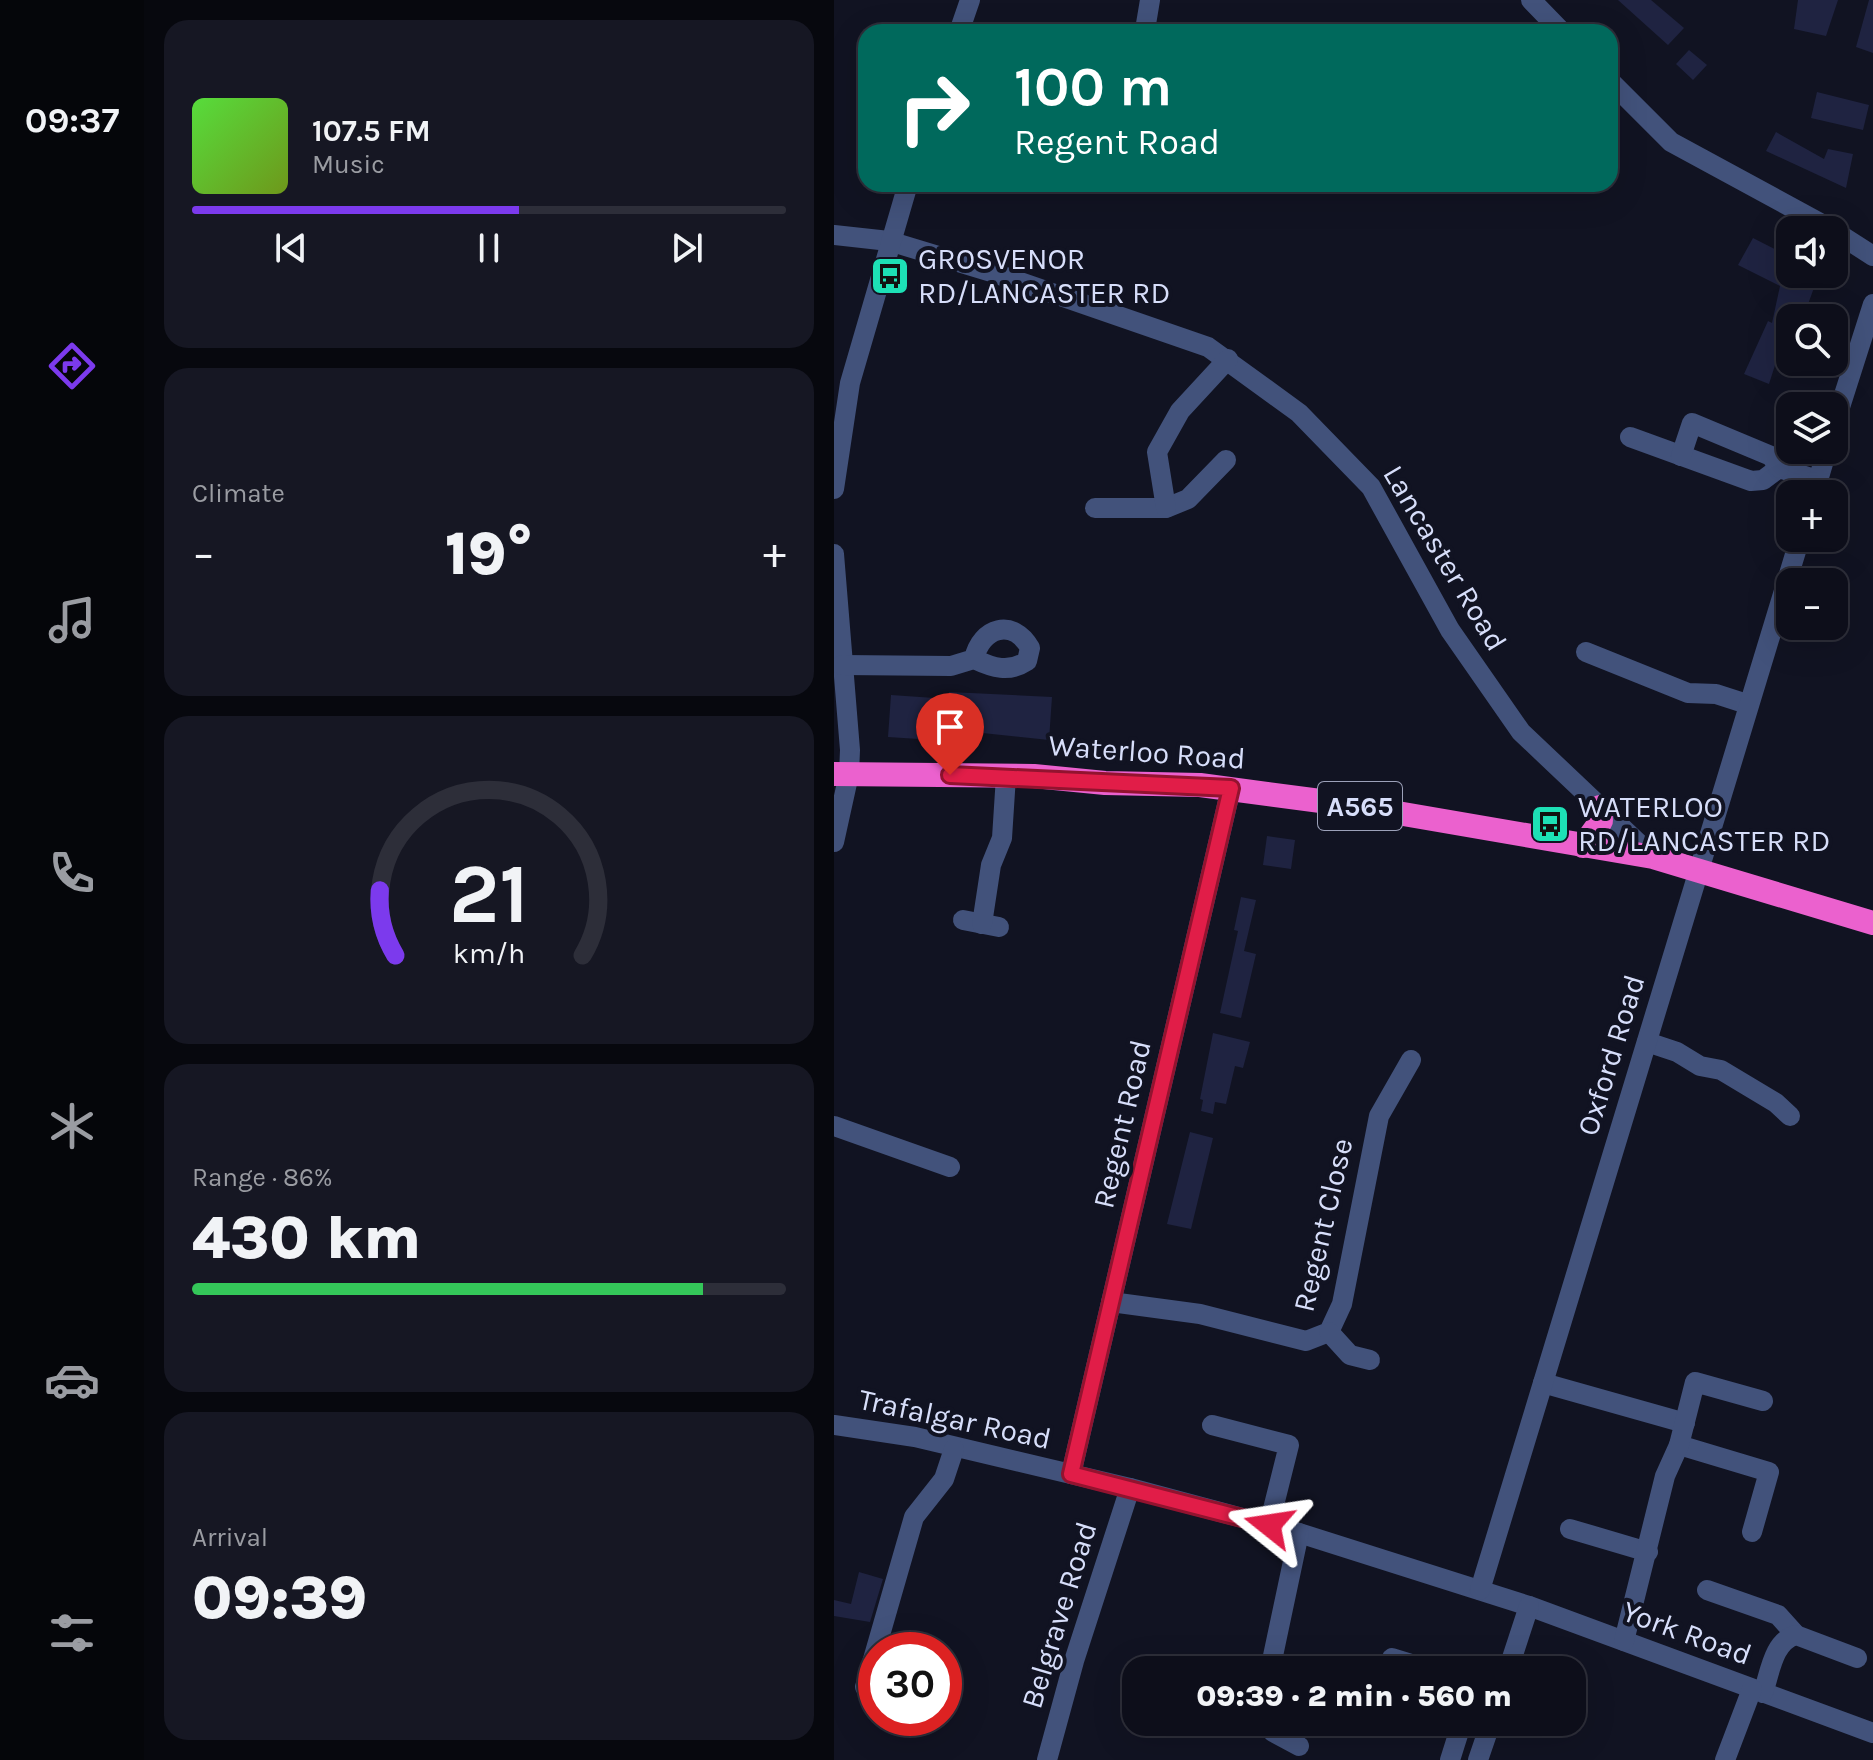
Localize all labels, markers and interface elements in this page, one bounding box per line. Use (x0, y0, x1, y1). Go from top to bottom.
text: 100 m (1014, 54, 1172, 119)
icon: right (882, 56, 986, 160)
text: 09:37 (25, 99, 119, 141)
text: 107.5 FM (312, 113, 431, 149)
text: Regent Road (1014, 121, 1220, 163)
text: Music (312, 149, 385, 180)
map controls (1776, 216, 1848, 640)
button: sound (1776, 216, 1848, 288)
icon: previous (269, 226, 313, 270)
icon: pause (467, 226, 511, 270)
icon: next (665, 226, 709, 270)
place label: GROSVENOR RD/LANCASTER RD (918, 241, 1170, 311)
bus stop icon: GROSVENOR RD/LANCASTER RD (869, 255, 911, 297)
button: search (1776, 304, 1848, 376)
icon: directions (44, 338, 100, 394)
button: layers (1776, 392, 1848, 464)
street label: Lancaster Road (1375, 459, 1515, 657)
text: Climate (192, 478, 285, 509)
button: + (1776, 480, 1848, 552)
text: 19° (445, 519, 533, 589)
text: − (192, 528, 215, 579)
text: + (763, 528, 786, 579)
button: − (1776, 568, 1848, 640)
icon: music (44, 592, 100, 648)
pin (916, 693, 984, 775)
icon: arrive (928, 705, 972, 749)
street label: Waterloo Road (1047, 727, 1247, 777)
road number: A565 (1318, 782, 1402, 830)
place label: WATERLOO RD/LANCASTER RD (1578, 789, 1830, 859)
bus stop icon: WATERLOO RD/LANCASTER RD (1529, 803, 1571, 845)
icon: phone (44, 845, 100, 901)
text: 21 (449, 846, 529, 943)
text: km/h (453, 937, 525, 970)
street label: Oxford Road (1569, 970, 1653, 1140)
street label: Regent Road (1085, 1036, 1159, 1212)
icon: climate (44, 1098, 100, 1154)
street label: Regent Close (1286, 1135, 1360, 1315)
text: Range · 86% (192, 1162, 333, 1193)
text: 430 km (192, 1203, 421, 1273)
icon: car (44, 1352, 100, 1408)
street label: Trafalgar Road (855, 1381, 1055, 1457)
position arrow (1227, 1483, 1311, 1567)
street label: Belgrave Road (1014, 1517, 1104, 1713)
text: Arrival (192, 1522, 268, 1553)
text: 09:39 (192, 1563, 367, 1633)
street label: York Road (1617, 1593, 1757, 1673)
icon: filters (44, 1605, 100, 1661)
speed limit sign: 30 (858, 1632, 962, 1736)
text: 09:39 · 2 min · 560 m (1196, 1678, 1512, 1714)

